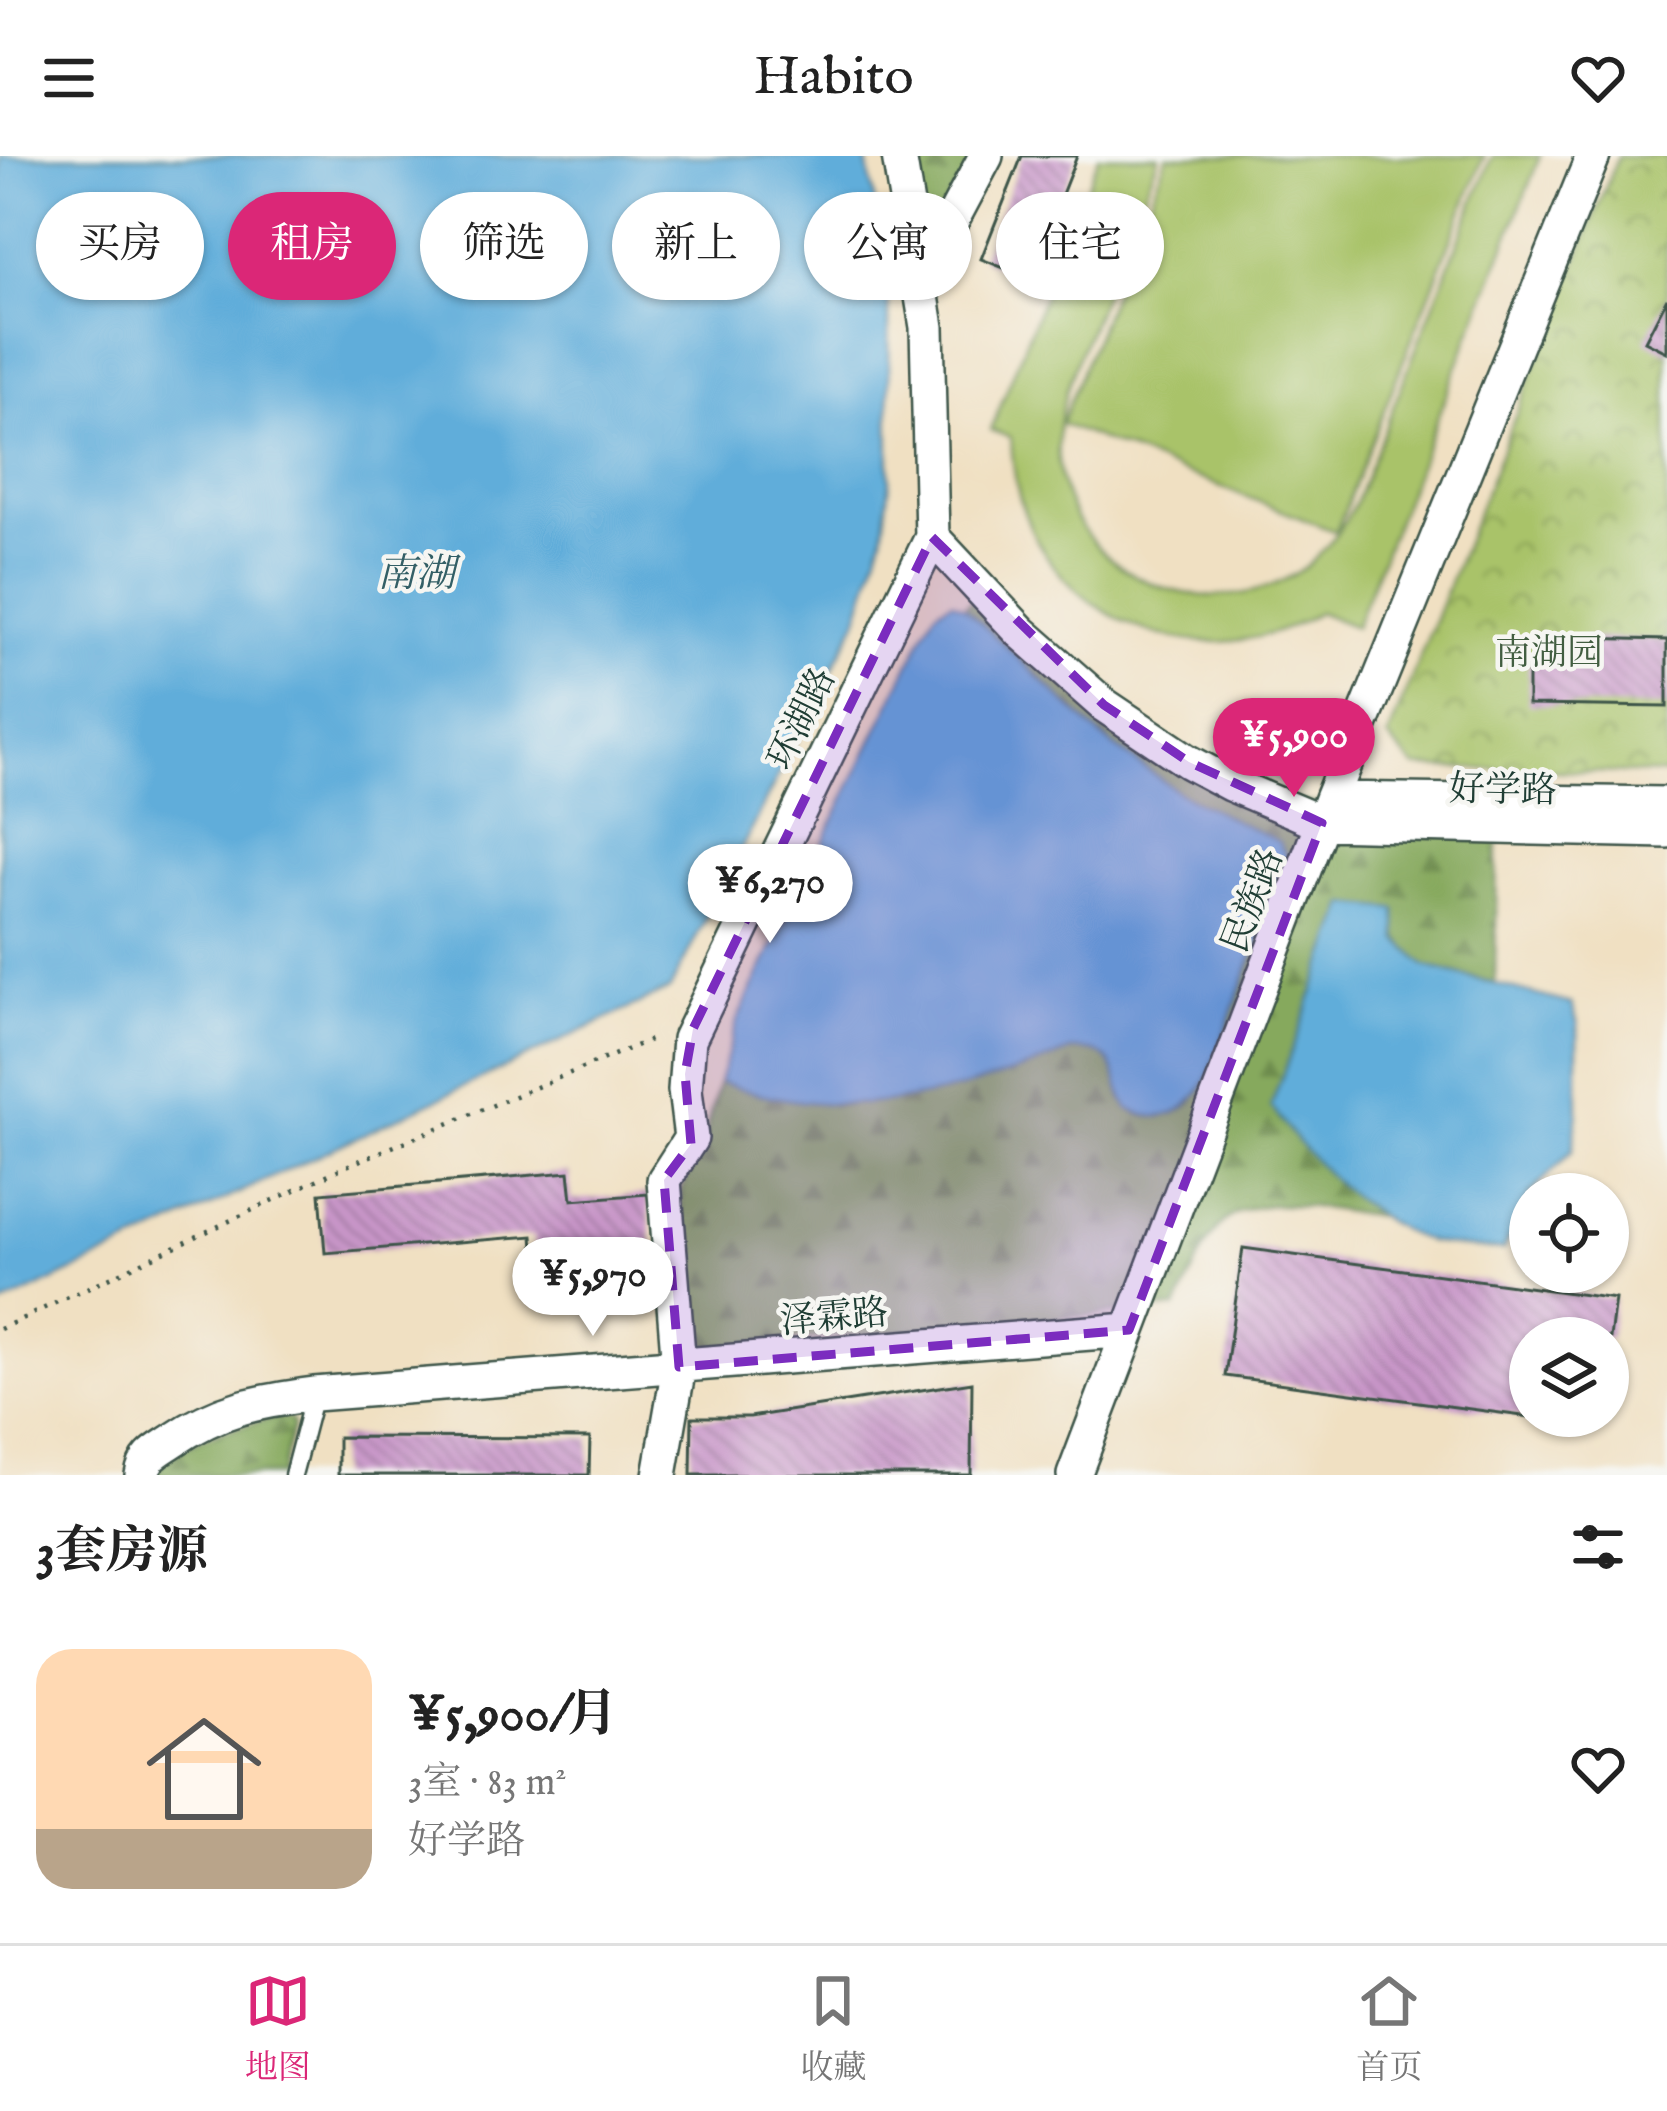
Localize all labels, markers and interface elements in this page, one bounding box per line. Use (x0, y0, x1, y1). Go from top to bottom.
text: Habito (753, 44, 914, 113)
icon: menu (36, 45, 102, 111)
icon: heart (1565, 45, 1631, 111)
chip: 买房 (36, 192, 204, 300)
chip: 租房 (228, 192, 396, 300)
chip: 筛选 (420, 192, 588, 300)
chip: 新上 (612, 192, 780, 300)
chip: 公寓 (804, 192, 972, 300)
chip: 住宅 (996, 192, 1164, 300)
water label: 南湖 (377, 551, 461, 600)
park label: 南湖园 (1495, 631, 1603, 677)
street label: 环湖路 (758, 661, 847, 778)
pin: ¥5,900 (1196, 698, 1392, 800)
text: ¥5,900 (1240, 712, 1348, 761)
street label: 好学路 (1449, 767, 1557, 815)
street label: 民族路 (1213, 842, 1295, 960)
pin: ¥6,270 (672, 844, 868, 946)
text: ¥6,270 (715, 858, 825, 907)
map controls (1509, 1173, 1629, 1437)
button: locate (1509, 1173, 1629, 1293)
pin: ¥5,970 (495, 1237, 691, 1339)
text: ¥5,970 (539, 1251, 647, 1300)
street label: 泽霖路 (778, 1290, 890, 1346)
button: layers (1509, 1317, 1629, 1437)
icon: filters (1565, 1514, 1631, 1580)
text: 3套房源 (36, 1521, 208, 1586)
text: ¥5,900/月 (408, 1684, 618, 1749)
icon: home (132, 1697, 276, 1841)
icon: heart (1565, 1736, 1631, 1802)
text: 3室 · 83 m² (408, 1759, 567, 1808)
text: 好学路 (408, 1818, 525, 1867)
tab: 地图 (245, 1968, 311, 2090)
tab: 收藏 (800, 1968, 866, 2090)
tab: 首页 (1356, 1968, 1422, 2090)

